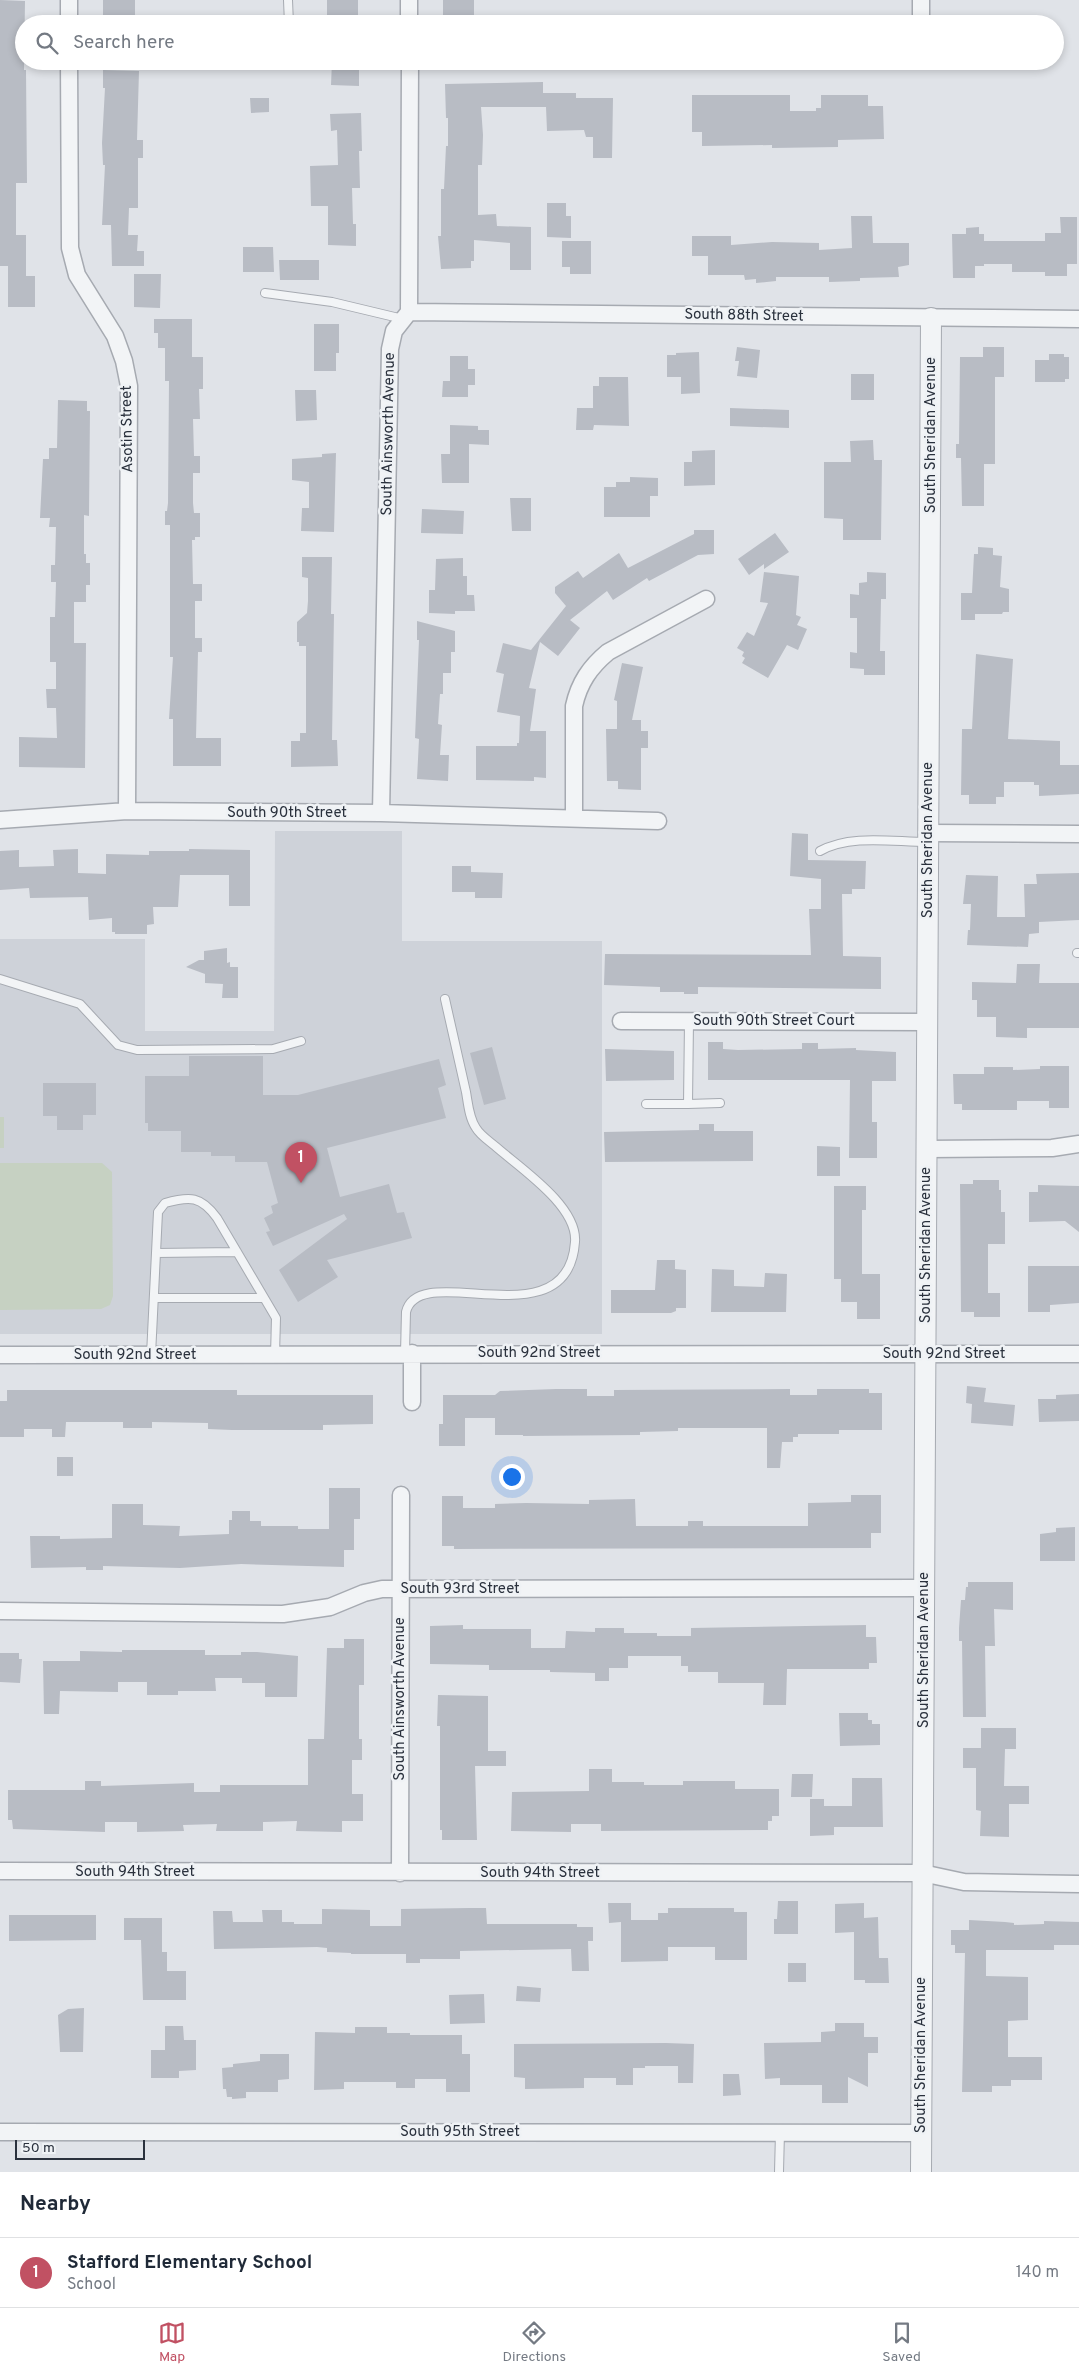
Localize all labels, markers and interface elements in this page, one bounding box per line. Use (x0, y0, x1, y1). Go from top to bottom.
search box (15, 15, 1064, 70)
icon: search (33, 29, 61, 57)
text: Search here (73, 31, 175, 55)
street label: South 88th Street (684, 305, 804, 327)
street label: South Ainsworth Avenue (378, 352, 400, 516)
street label: South Sheridan Avenue (922, 357, 941, 513)
street label: Asotin Street (118, 385, 138, 473)
street label: South Sheridan Avenue (919, 762, 938, 918)
street label: South 90th Street (227, 804, 347, 823)
street label: South 90th Street Court (693, 1012, 855, 1031)
pin: 1 (285, 1142, 317, 1183)
street label: South Sheridan Avenue (917, 1167, 936, 1323)
street label: South 92nd Street (478, 1344, 600, 1363)
street label: South 92nd Street (883, 1345, 1005, 1364)
street label: South 92nd Street (74, 1346, 196, 1365)
your location (499, 1464, 525, 1490)
street label: South Sheridan Avenue (915, 1572, 934, 1728)
street label: South 93rd Street (400, 1580, 520, 1599)
street label: South Ainsworth Avenue (391, 1617, 410, 1781)
street label: South 94th Street (75, 1863, 195, 1882)
street label: South 94th Street (480, 1864, 600, 1883)
street label: South Sheridan Avenue (912, 1977, 931, 2133)
street label: South 95th Street (400, 2123, 520, 2142)
scale bar (15, 2137, 145, 2160)
text: 50 m (22, 2140, 55, 2157)
text: Nearby (20, 2191, 91, 2218)
text: Stafford Elementary School (67, 2251, 312, 2275)
text: 1 (33, 2263, 39, 2283)
text: 140 m (1016, 2263, 1059, 2283)
text: School (67, 2275, 116, 2295)
tab: Map (158, 2319, 186, 2366)
tab: Directions (502, 2319, 566, 2366)
tab: Saved (882, 2319, 921, 2366)

